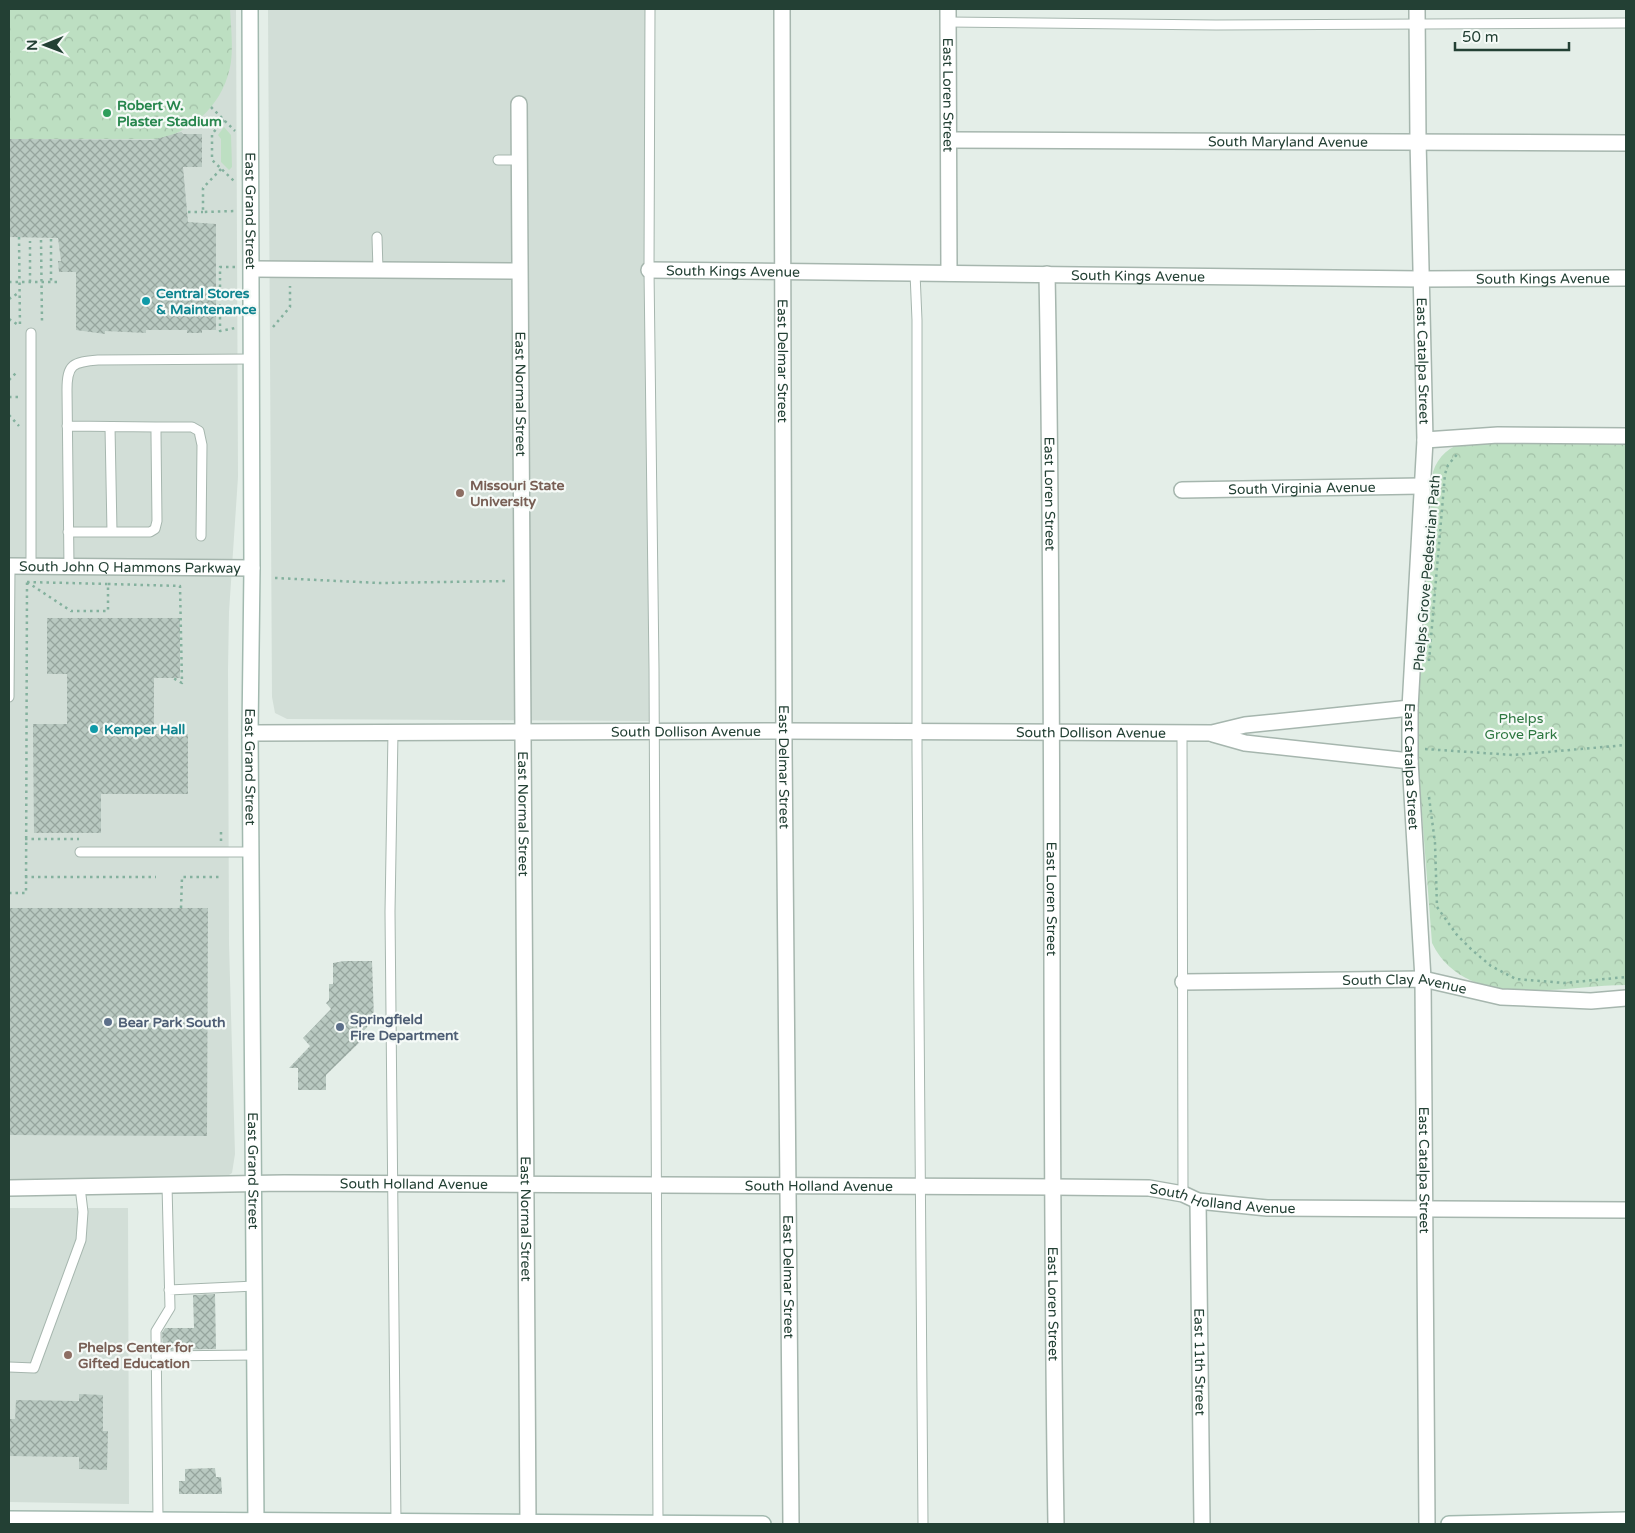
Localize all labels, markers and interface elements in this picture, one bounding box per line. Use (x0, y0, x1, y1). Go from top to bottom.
north arrow (20, 20, 70, 70)
scale bar (1455, 20, 1569, 52)
text: 50 m (1462, 28, 1499, 46)
street label: East Loren Street (940, 38, 957, 153)
text: N (24, 39, 41, 51)
place label: Robert W. Plaster Stadium (117, 97, 222, 130)
marker: Robert W. Plaster Stadium (101, 107, 113, 119)
street label: South Maryland Avenue (1208, 133, 1368, 150)
street label: East Grand Street (242, 152, 259, 270)
street label: South Kings Avenue (666, 262, 800, 280)
street label: South Kings Avenue (1071, 266, 1205, 285)
street label: South Kings Avenue (1476, 270, 1610, 287)
place label: Central Stores & Maintenance (156, 285, 257, 318)
marker: Central Stores & Maintenance (140, 295, 152, 307)
street label: East Catalpa Street (1413, 297, 1433, 425)
street label: East Delmar Street (774, 299, 792, 424)
street label: East Normal Street (512, 331, 530, 457)
street label: East Loren Street (1041, 437, 1059, 552)
street label: Phelps Grove Pedestrian Path (1410, 474, 1444, 672)
place label: Missouri State University (470, 477, 564, 510)
street label: South Virginia Avenue (1228, 478, 1376, 498)
marker: Missouri State University (454, 487, 466, 499)
street label: South John Q Hammons Parkway (19, 558, 241, 576)
street label: East Catalpa Street (1401, 703, 1423, 831)
street label: East Delmar Street (775, 705, 793, 830)
street label: East Grand Street (241, 708, 259, 826)
park label: Phelps Grove Park (1485, 710, 1558, 743)
place label: Kemper Hall (104, 721, 185, 738)
marker: Kemper Hall (88, 723, 100, 735)
street label: South Dollison Avenue (611, 723, 761, 740)
street label: South Dollison Avenue (1016, 724, 1166, 741)
street label: East Normal Street (515, 751, 532, 877)
street label: East Loren Street (1043, 842, 1060, 957)
street label: South Clay Avenue (1342, 970, 1469, 997)
place label: Springfield Fire Department (350, 1011, 459, 1044)
place label: Bear Park South (118, 1014, 226, 1031)
marker: Bear Park South (102, 1016, 114, 1028)
marker: Springfield Fire Department (334, 1021, 346, 1033)
street label: East Catalpa Street (1415, 1107, 1433, 1234)
street label: East Grand Street (244, 1112, 262, 1230)
street label: East Normal Street (517, 1156, 535, 1282)
street label: South Holland Avenue (340, 1175, 488, 1193)
street label: South Holland Avenue (745, 1177, 893, 1195)
street label: South Holland Avenue (1148, 1180, 1296, 1217)
street label: East Delmar Street (780, 1215, 798, 1340)
street label: East Loren Street (1044, 1247, 1062, 1362)
street label: East 11th Street (1191, 1308, 1209, 1417)
place label: Phelps Center for Gifted Education (78, 1339, 194, 1372)
marker: Phelps Center for Gifted Education (62, 1349, 74, 1361)

